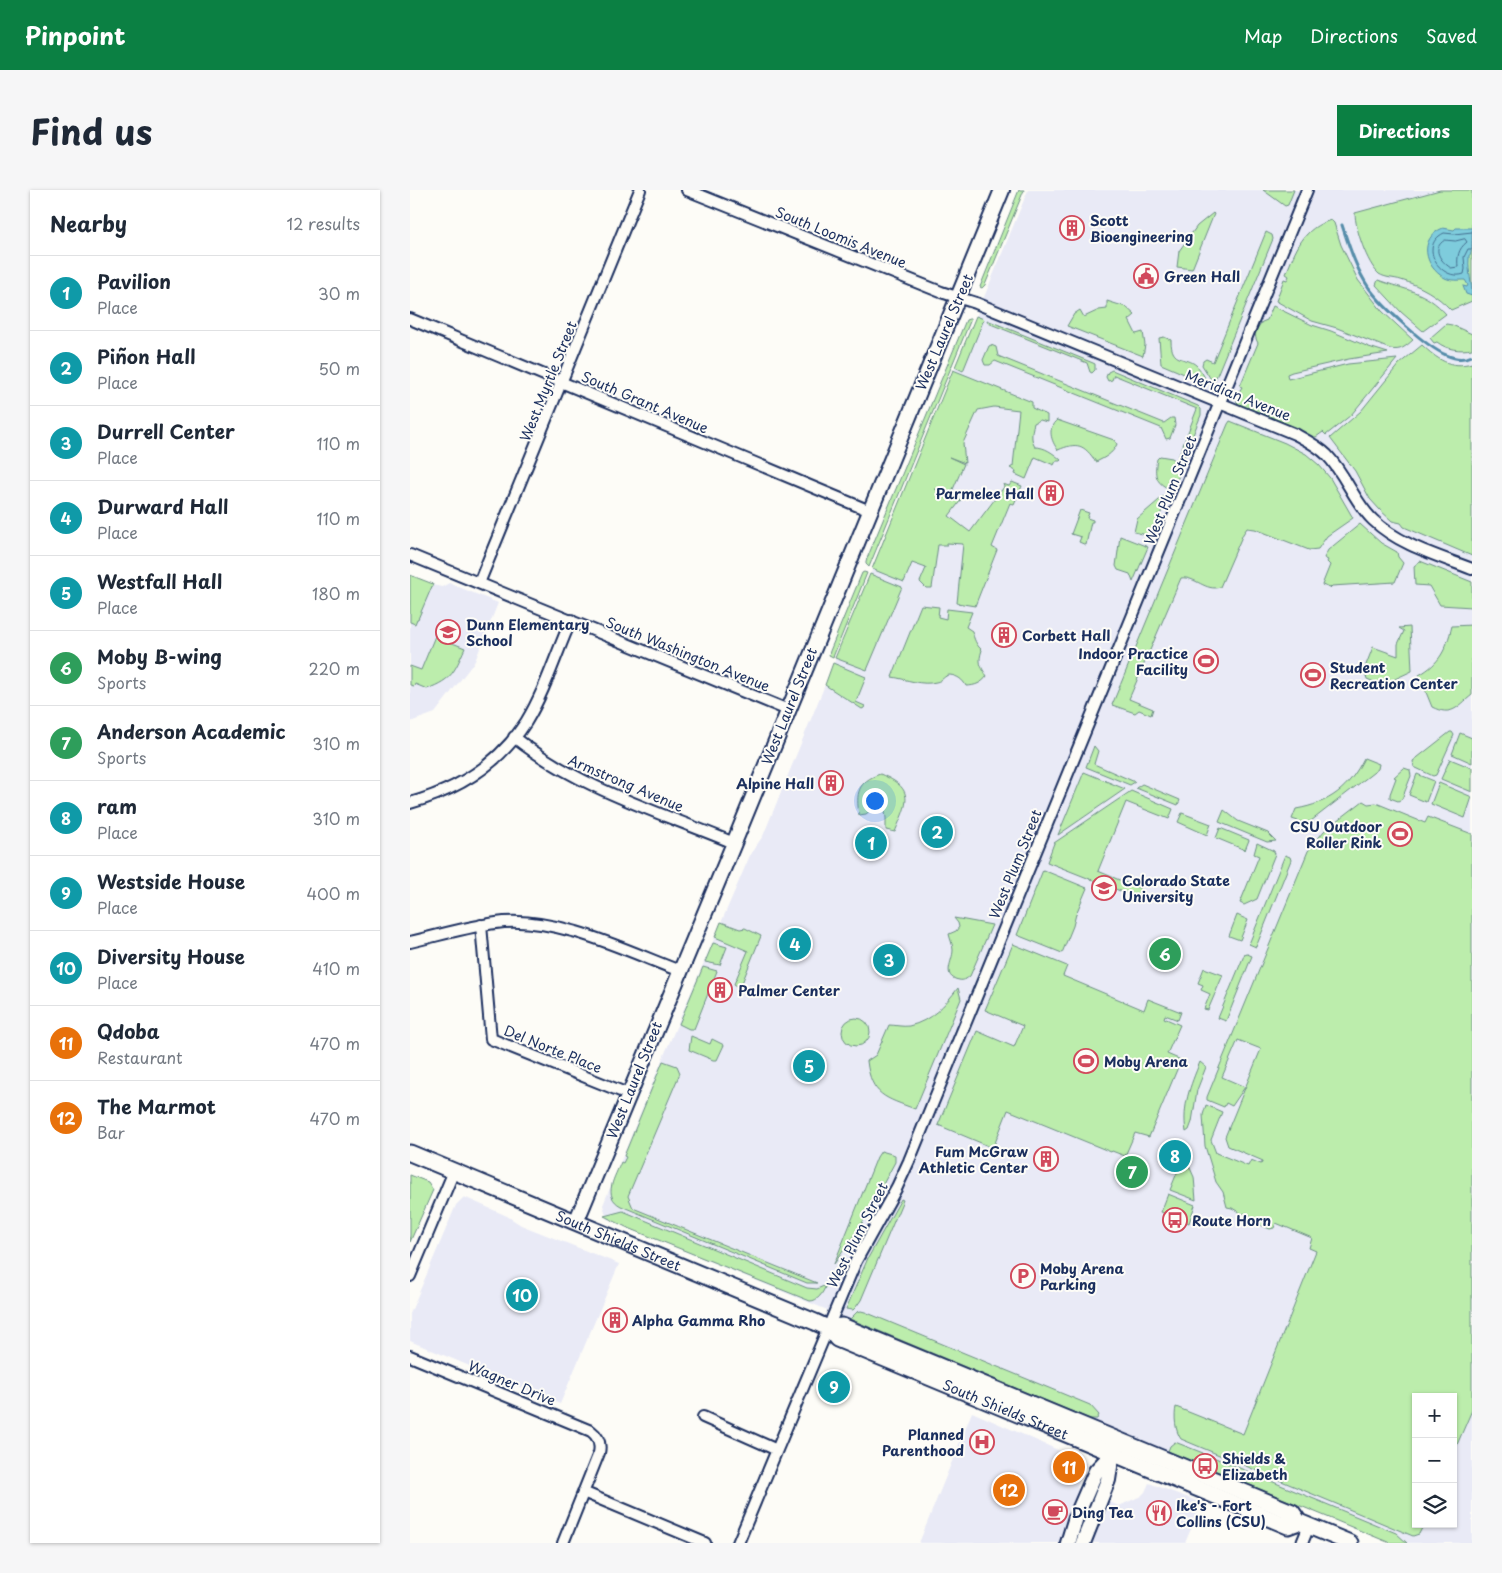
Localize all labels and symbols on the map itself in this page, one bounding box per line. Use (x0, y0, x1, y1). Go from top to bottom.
street label: South Loomis Avenue (772, 201, 910, 273)
place label: Scott Bioengineering (1090, 210, 1193, 247)
building icon: Scott Bioengineering (1059, 215, 1085, 241)
public building icon: Green Hall (1133, 263, 1159, 289)
place label: Green Hall (1164, 266, 1240, 287)
street label: West Laurel Street (910, 270, 978, 394)
street label: West Myrtle Street (514, 317, 582, 444)
street label: Meridian Avenue (1182, 364, 1294, 426)
street label: South Grant Avenue (578, 366, 712, 438)
street label: West Plum Street (1138, 432, 1202, 548)
building icon: Parmelee Hall (1038, 480, 1064, 506)
place label: Parmelee Hall (936, 483, 1034, 504)
street label: South Washington Avenue (603, 611, 773, 697)
place label: Dunn Elementary School (466, 614, 590, 651)
school or university icon: Dunn Elementary School (435, 619, 461, 645)
building icon: Corbett Hall (991, 622, 1017, 648)
place label: Corbett Hall (1022, 625, 1110, 646)
place label: Indoor Practice Facility (1078, 643, 1188, 680)
street label: West Laurel Street (756, 644, 822, 768)
sports icon: Indoor Practice Facility (1193, 648, 1219, 674)
place label: Student Recreation Center (1330, 657, 1459, 694)
sports icon: Student Recreation Center (1300, 662, 1326, 688)
street label: Armstrong Avenue (565, 749, 687, 817)
building icon: Alpine Hall (818, 770, 844, 796)
place label: Alpine Hall (736, 773, 814, 794)
your location (862, 788, 888, 814)
street label: West Plum Street (983, 806, 1047, 922)
pin: 2 (921, 813, 953, 851)
place label: CSU Outdoor Roller Rink (1290, 816, 1383, 853)
sports icon: CSU Outdoor Roller Rink (1387, 821, 1413, 847)
pin: 1 (855, 824, 887, 862)
place label: Colorado State University (1122, 870, 1230, 907)
school or university icon: Colorado State University (1091, 875, 1117, 901)
pin: 4 (779, 925, 811, 963)
pin: 6 (1149, 935, 1181, 973)
pin: 3 (873, 941, 905, 979)
building icon: Palmer Center (707, 977, 733, 1003)
place label: Palmer Center (738, 980, 841, 1001)
street label: West Laurel Street (601, 1018, 667, 1142)
street label: Del Norte Place (501, 1020, 605, 1078)
pin: 5 (793, 1047, 825, 1085)
sports icon: Moby Arena (1073, 1048, 1099, 1074)
place label: Moby Arena (1104, 1051, 1188, 1072)
pin: 8 (1159, 1137, 1191, 1175)
place label: Fum McGraw Athletic Center (918, 1141, 1029, 1178)
building icon: Fum McGraw Athletic Center (1033, 1146, 1059, 1172)
pin: 7 (1116, 1153, 1148, 1191)
street label: West Plum Street (821, 1178, 893, 1292)
street label: South Shields Street (553, 1205, 685, 1276)
bus stop icon: Route Horn (1162, 1207, 1188, 1233)
place label: Route Horn (1192, 1210, 1271, 1231)
place label: Moby Arena Parking (1040, 1258, 1124, 1295)
parking icon: Moby Arena Parking (1010, 1263, 1036, 1289)
pin: 10 (506, 1276, 538, 1314)
building icon: Alpha Gamma Rho (602, 1307, 628, 1333)
place label: Alpha Gamma Rho (631, 1310, 765, 1331)
street label: Wagner Drive (465, 1355, 559, 1411)
pin: 9 (818, 1368, 850, 1406)
street label: South Shields Street (940, 1374, 1072, 1444)
place label: Planned Parenthood (882, 1424, 964, 1461)
hospital icon: Planned Parenthood (969, 1429, 995, 1455)
pin: 11 (1053, 1448, 1085, 1486)
place label: Shields & Elizabeth (1222, 1448, 1288, 1485)
bus stop icon: Shields & Elizabeth (1192, 1453, 1218, 1479)
pin: 12 (993, 1471, 1025, 1509)
place label: Ike's - Fort Collins (CSU) (1176, 1495, 1266, 1532)
cafe icon: Ding Tea (1042, 1499, 1068, 1525)
restaurant icon: Ike's - Fort Collins (CSU) (1146, 1500, 1172, 1526)
place label: Ding Tea (1072, 1502, 1134, 1523)

